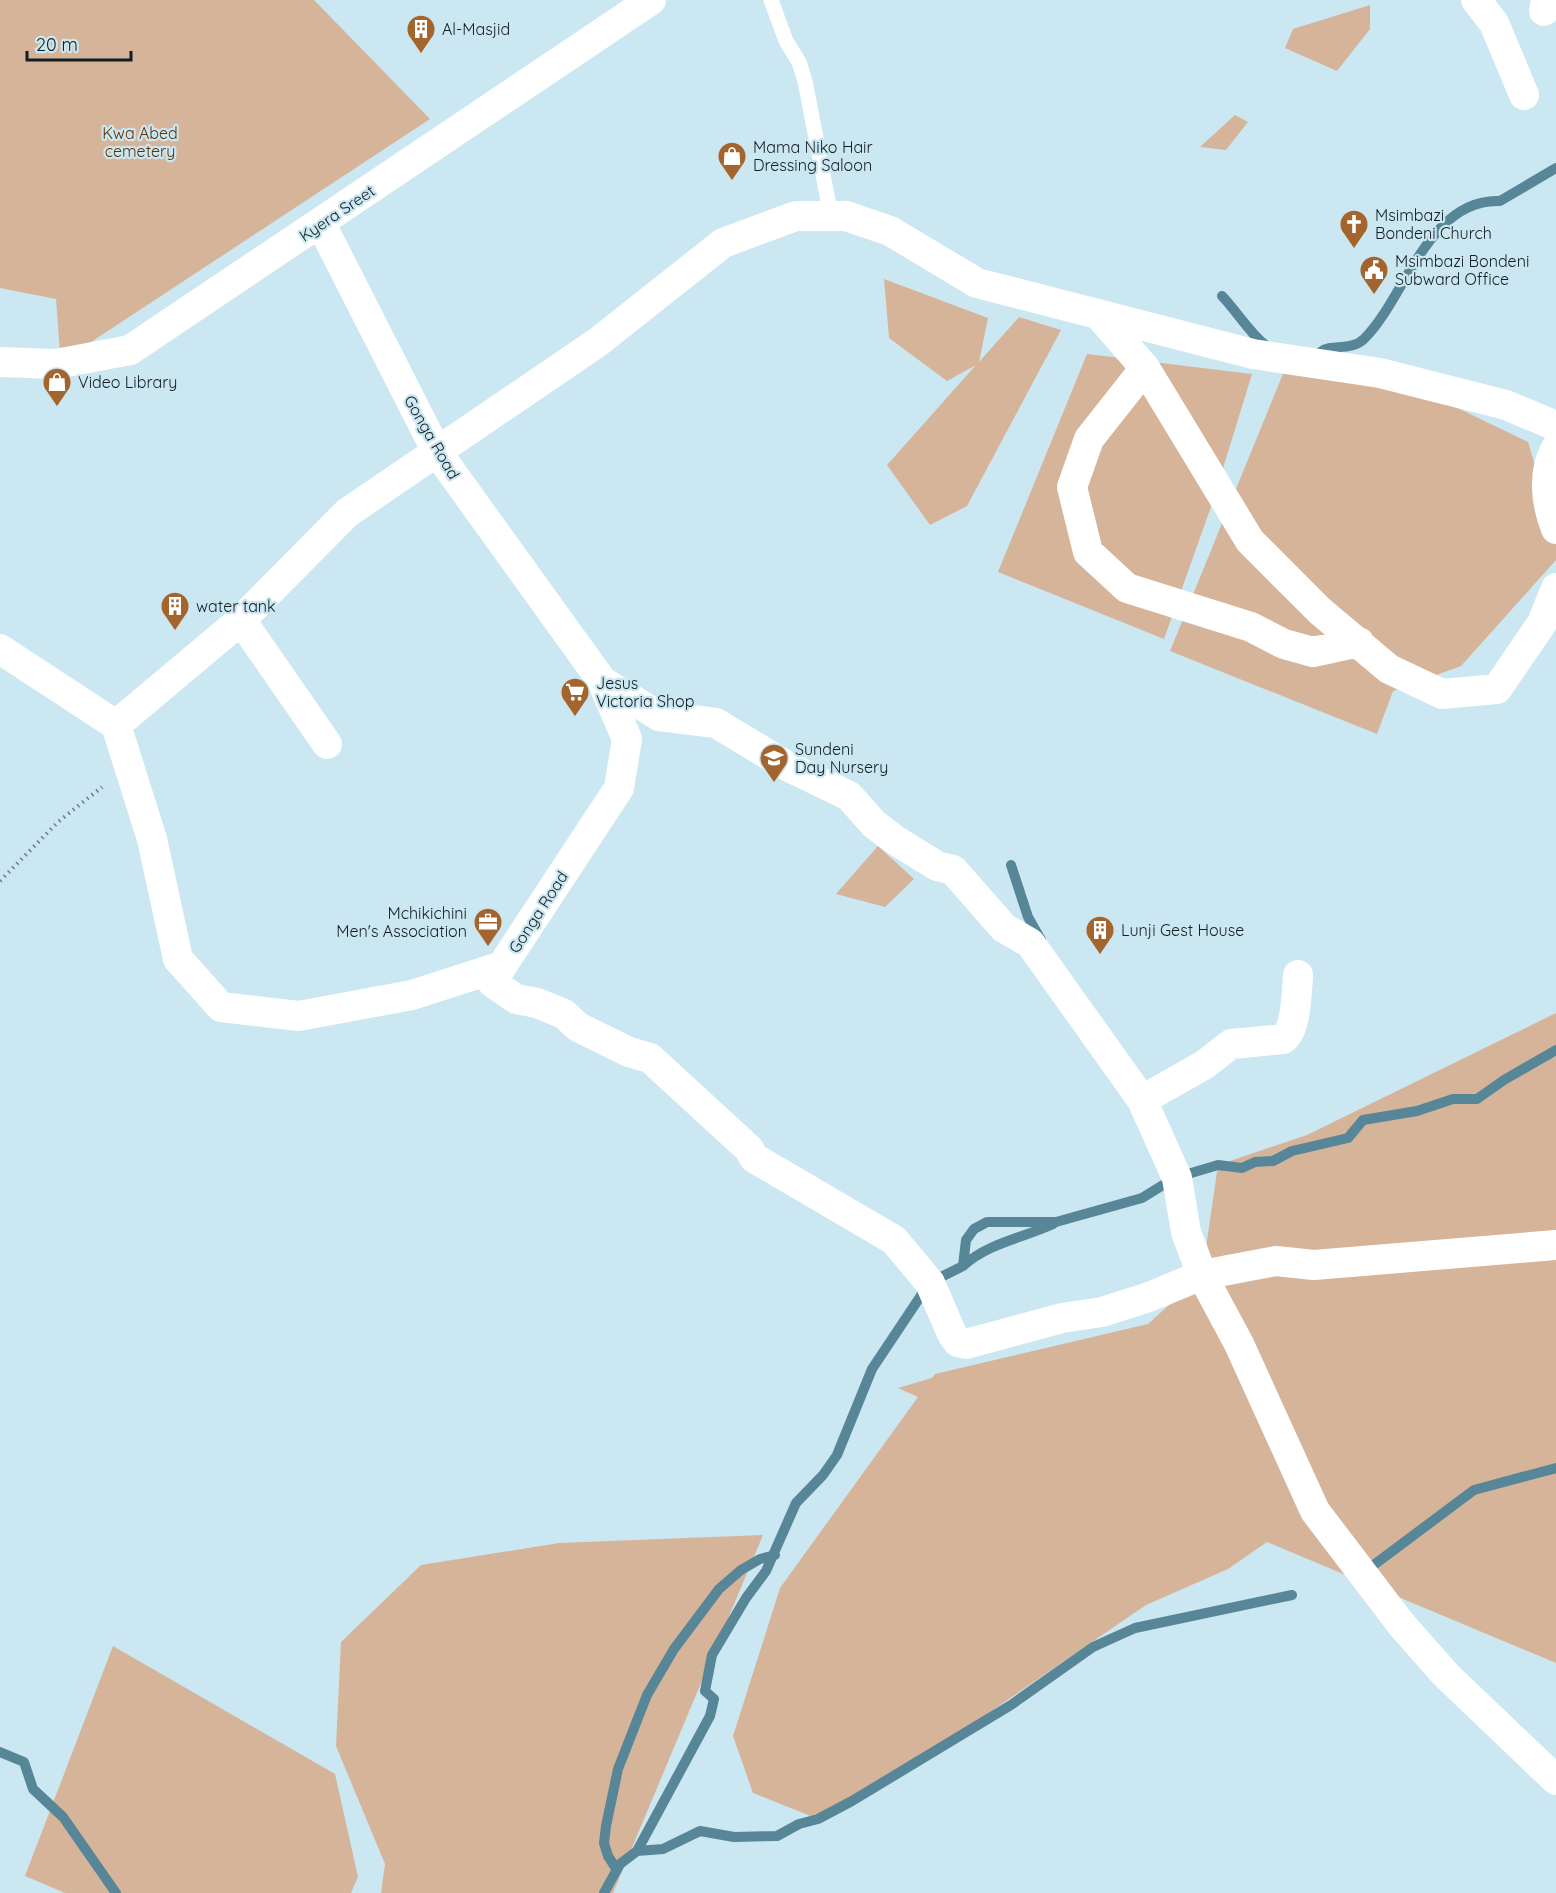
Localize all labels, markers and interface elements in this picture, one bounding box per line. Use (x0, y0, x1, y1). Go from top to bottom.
building icon: Al-Masjid (405, 13, 437, 55)
place label: Al-Masjid (442, 19, 510, 39)
scale bar (27, 24, 130, 62)
text: 20 m (36, 33, 78, 56)
park label: Kwa Abed cemetery (102, 123, 178, 161)
place label: Mama Niko Hair Dressing Saloon (753, 137, 873, 175)
shop icon: Mama Niko Hair Dressing Saloon (716, 140, 748, 182)
street label: Kyera Sreet (295, 180, 379, 246)
place label: Msimbazi Bondeni Church (1375, 205, 1492, 243)
church icon: Msimbazi Bondeni Church (1338, 208, 1370, 250)
place label: Msimbazi Bondeni Subward Office (1395, 251, 1529, 289)
public building icon: Msimbazi Bondeni Subward Office (1358, 254, 1390, 296)
shop icon: Video Library (41, 366, 73, 408)
place label: Video Library (78, 372, 177, 392)
street label: Gonga Road (400, 391, 464, 483)
building icon: water tank (159, 590, 191, 632)
place label: water tank (196, 596, 276, 616)
place label: Jesus Victoria Shop (596, 673, 694, 711)
supermarket icon: Jesus Victoria Shop (559, 676, 591, 718)
place label: Sundeni Day Nursery (795, 739, 888, 777)
school or university icon: Sundeni Day Nursery (758, 742, 790, 784)
street label: Gonga Road (504, 867, 572, 957)
place label: Mchikichini Men's Association (336, 903, 467, 941)
office icon: Mchikichini Men's Association (472, 906, 504, 948)
building icon: Lunji Gest House (1084, 914, 1116, 956)
place label: Lunji Gest House (1121, 920, 1244, 940)

